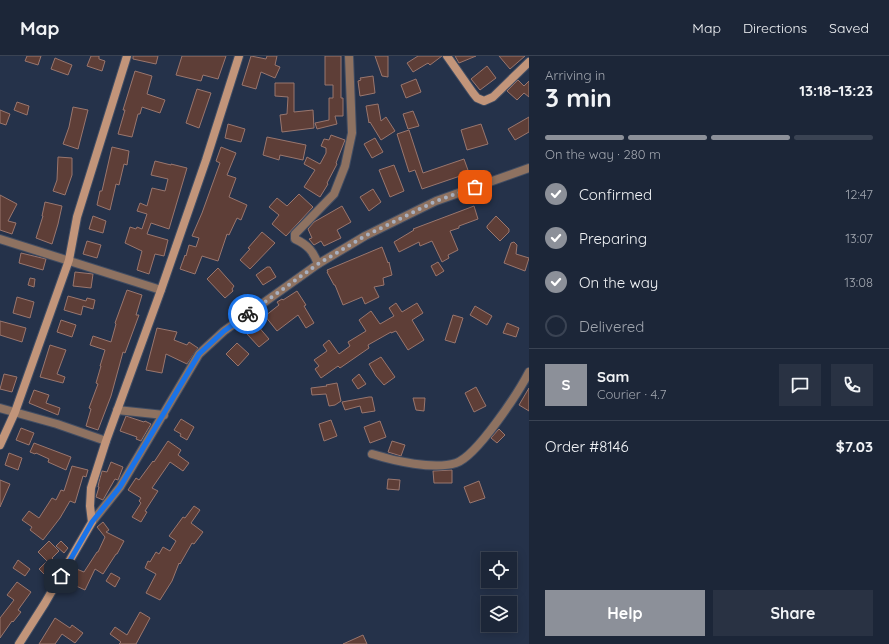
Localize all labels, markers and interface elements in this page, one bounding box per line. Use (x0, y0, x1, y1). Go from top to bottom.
text: Map (20, 16, 59, 40)
text: Map (692, 19, 721, 37)
text: Directions (743, 19, 807, 37)
text: Saved (829, 19, 869, 37)
text: Arriving in (545, 67, 605, 83)
text: 3 min (545, 81, 612, 114)
text: 13:18–13:23 (799, 81, 873, 100)
text: On the way · 280 m (545, 146, 661, 162)
pin (458, 170, 492, 204)
icon: bag (464, 176, 486, 198)
icon: check (545, 183, 567, 205)
text: Confirmed (579, 185, 652, 204)
text: 12:47 (845, 186, 873, 202)
icon: check (545, 227, 567, 249)
text: Preparing (579, 229, 647, 248)
text: 13:07 (845, 230, 873, 246)
icon: check (545, 271, 567, 293)
text: On the way (579, 273, 658, 292)
text: 13:08 (844, 274, 873, 290)
courier (228, 294, 268, 334)
icon: bike (237, 303, 259, 325)
text: Delivered (579, 317, 644, 336)
button: chat (779, 364, 821, 406)
button: phone (831, 364, 873, 406)
text: Sam (597, 367, 629, 386)
text: S (562, 375, 570, 394)
text: Courier · 4.7 (597, 386, 666, 402)
text: Order #8146 (545, 437, 629, 456)
text: $7.03 (836, 437, 873, 456)
map controls (481, 552, 517, 632)
button: locate (481, 552, 517, 588)
pin (44, 559, 78, 593)
icon: home (50, 565, 72, 587)
button: Help (545, 590, 705, 636)
button: Share (713, 590, 873, 636)
button: layers (481, 596, 517, 632)

